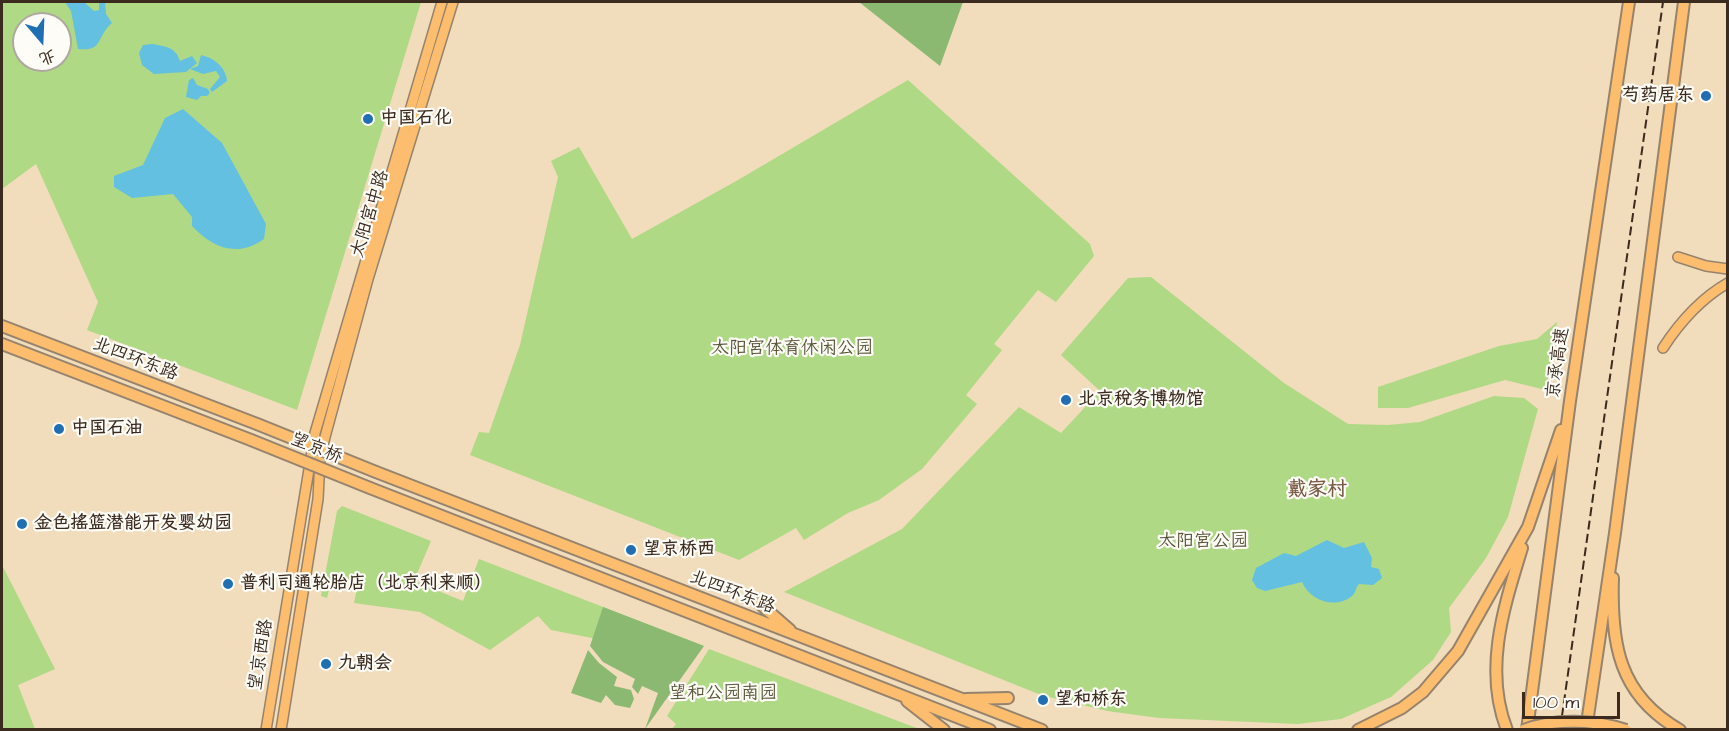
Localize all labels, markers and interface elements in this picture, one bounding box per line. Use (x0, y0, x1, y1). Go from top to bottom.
north arrow (12, 12, 72, 72)
text: 北 (36, 44, 58, 70)
place label: 芍药居东 (1622, 85, 1694, 107)
marker: 芍药居东 (1699, 89, 1713, 103)
place label: 中国石化 (380, 108, 452, 130)
marker: 中国石化 (361, 112, 375, 126)
street label: 太阳宫中路 (348, 168, 394, 260)
street label: 京承高速 (1543, 326, 1575, 400)
street label: 北四环东路 (89, 334, 181, 386)
park label: 太阳宫体育休闲公园 (711, 338, 873, 360)
place label: 北京税务博物馆 (1078, 389, 1204, 411)
marker: 北京税务博物馆 (1059, 393, 1073, 407)
place label: 中国石油 (71, 418, 143, 440)
marker: 中国石油 (52, 422, 66, 436)
street label: 望京桥 (287, 429, 345, 469)
district label: 戴家村 (1287, 479, 1347, 503)
place label: 金色摇篮潜能开发婴幼园 (34, 513, 232, 535)
marker: 金色摇篮潜能开发婴幼园 (15, 517, 29, 531)
park label: 太阳宫公园 (1158, 531, 1248, 553)
place label: 望京桥西 (643, 539, 715, 561)
marker: 望京桥西 (624, 543, 638, 557)
street label: 北四环东路 (686, 567, 778, 619)
place label: 普利司通轮胎店（北京利来顺） (240, 573, 492, 595)
marker: 普利司通轮胎店（北京利来顺） (221, 577, 235, 591)
street label: 望京西路 (246, 618, 278, 692)
place label: 九朝会 (338, 653, 392, 675)
marker: 九朝会 (319, 657, 333, 671)
scale bar (1525, 680, 1622, 718)
park label: 望和公园南园 (669, 683, 777, 705)
place label: 望和桥东 (1055, 689, 1127, 711)
text: 100 m (1533, 690, 1579, 715)
marker: 望和桥东 (1036, 693, 1050, 707)

